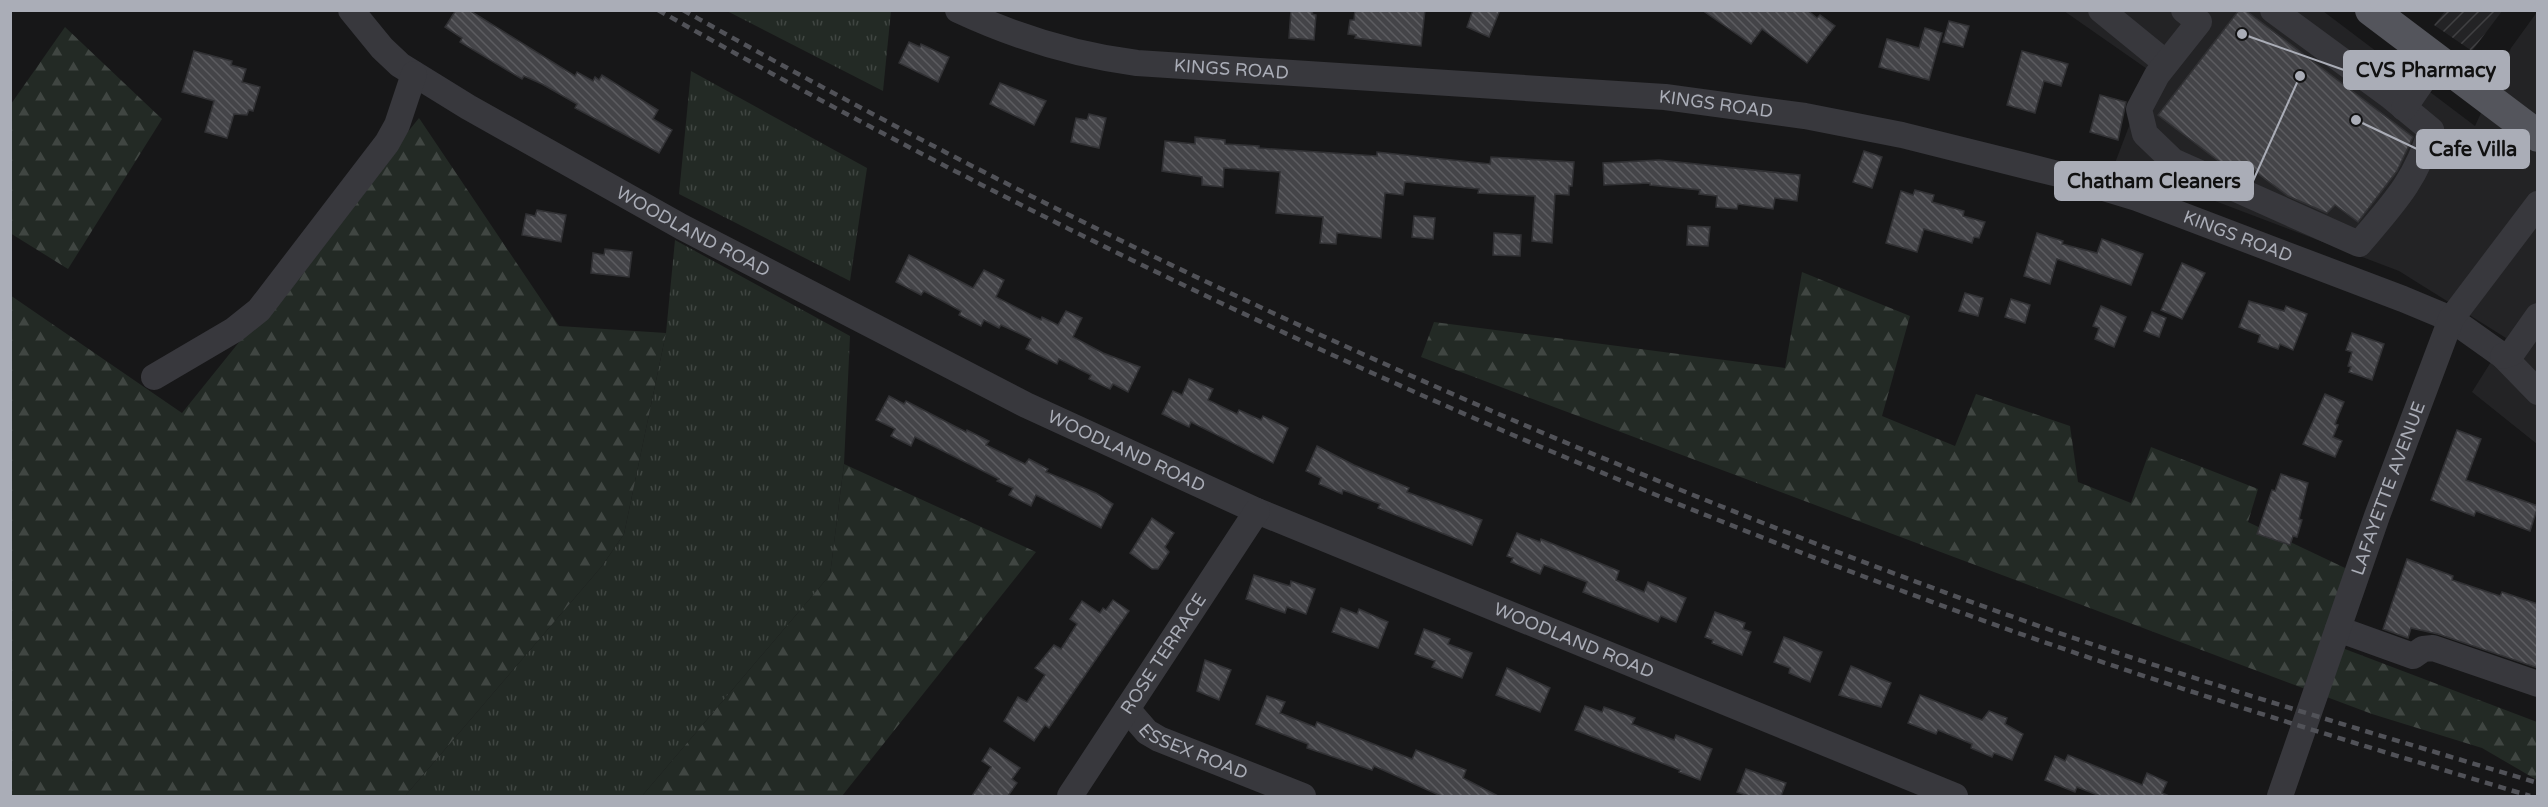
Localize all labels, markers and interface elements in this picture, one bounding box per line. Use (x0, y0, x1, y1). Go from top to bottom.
callout: CVS Pharmacy (2344, 51, 2509, 89)
street label: KINGS ROAD (1173, 54, 1290, 84)
text: CVS Pharmacy (2356, 59, 2497, 83)
street label: KINGS ROAD (1658, 86, 1775, 123)
callout: Cafe Villa (2417, 130, 2529, 168)
text: Cafe Villa (2429, 138, 2517, 162)
callout: Chatham Cleaners (2055, 162, 2253, 200)
text: Chatham Cleaners (2067, 170, 2241, 194)
street label: WOODLAND ROAD (612, 181, 774, 282)
street label: KINGS ROAD (2180, 206, 2296, 267)
street label: LAFAYETTE AVENUE (2346, 399, 2430, 578)
street label: WOODLAND ROAD (1044, 405, 1209, 497)
street label: ROSE TERRACE (1116, 589, 1211, 718)
street label: WOODLAND ROAD (1491, 598, 1657, 683)
street label: ESSEX ROAD (1134, 719, 1251, 784)

